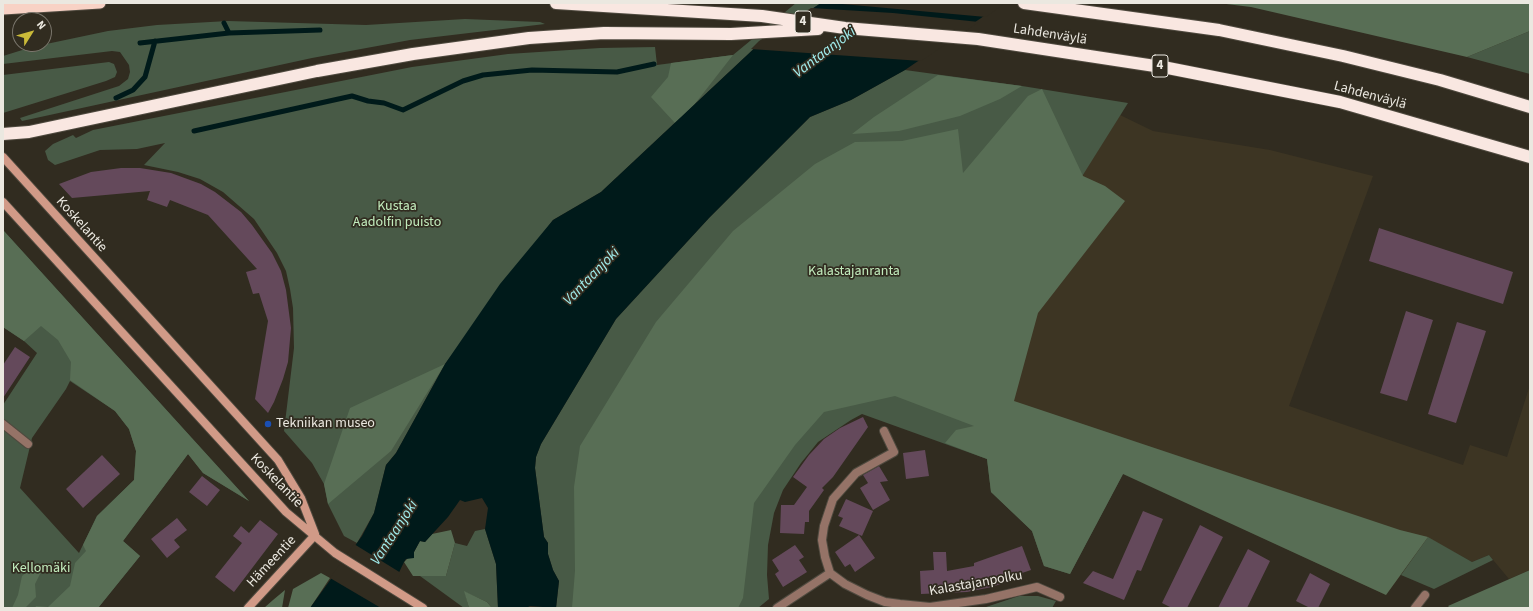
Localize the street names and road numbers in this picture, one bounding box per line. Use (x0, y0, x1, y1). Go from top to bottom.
road number: 4 (795, 11, 811, 33)
street label: Lahdenväylä (1012, 21, 1088, 49)
road number: 4 (1152, 55, 1168, 77)
street label: Lahdenväylä (1332, 78, 1408, 114)
street label: Koskelantie (52, 194, 110, 256)
street label: Koskelantie (246, 451, 306, 511)
street label: Hämeentie (244, 533, 300, 591)
street label: Kalastajanpolku (928, 568, 1024, 600)

